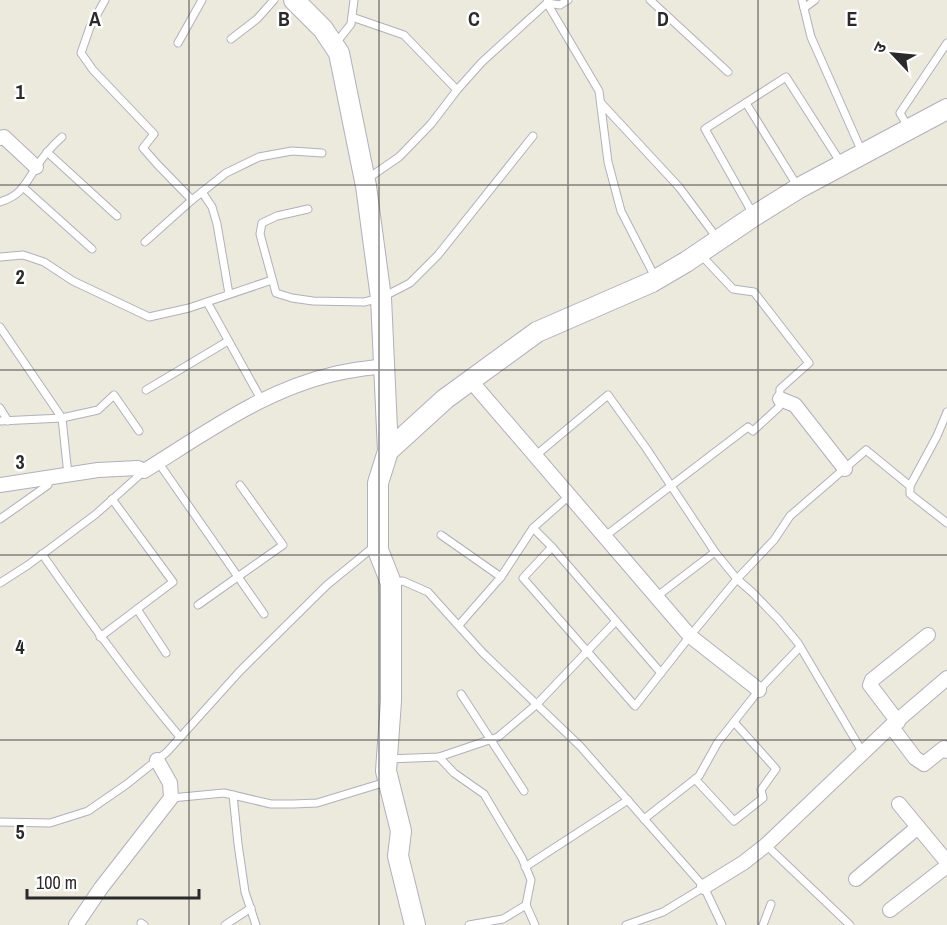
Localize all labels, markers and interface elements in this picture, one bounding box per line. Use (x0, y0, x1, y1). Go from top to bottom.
text: A (89, 5, 101, 32)
text: B (278, 5, 290, 32)
text: C (468, 5, 480, 32)
text: D (657, 5, 669, 32)
text: E (847, 5, 858, 32)
north arrow (863, 24, 923, 84)
text: उ (868, 38, 892, 56)
text: 1 (15, 78, 25, 105)
text: 2 (15, 263, 25, 290)
text: 3 (15, 448, 25, 475)
text: 4 (15, 633, 25, 660)
text: 5 (15, 818, 25, 845)
scale bar (27, 862, 200, 900)
text: 100 m (36, 870, 77, 895)

